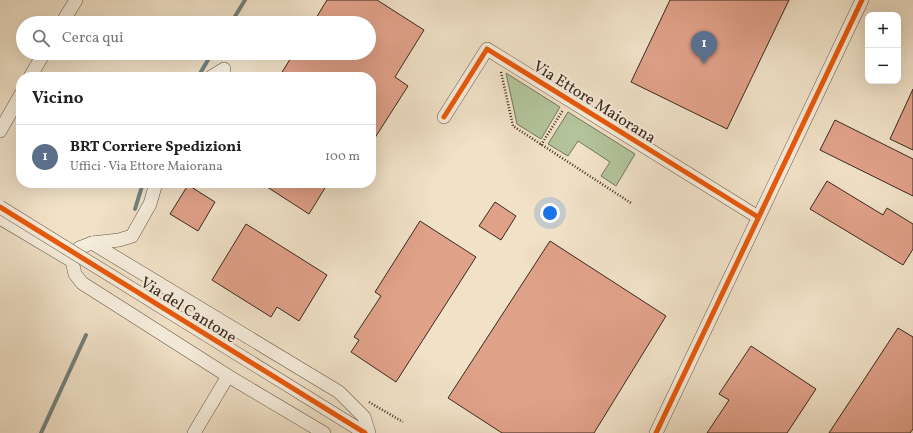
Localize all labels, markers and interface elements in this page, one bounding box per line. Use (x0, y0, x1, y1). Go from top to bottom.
map controls (865, 12, 901, 84)
button: + (865, 12, 901, 48)
search box (16, 16, 376, 60)
icon: search (30, 27, 52, 49)
text: Cerca qui (62, 28, 124, 49)
pin: 1 (691, 31, 717, 64)
button: − (865, 48, 901, 84)
street label: Via Ettore Maiorana (528, 56, 660, 149)
text: Vicino (32, 87, 83, 110)
text: BRT Corriere Spedizioni (70, 137, 241, 158)
text: 1 (42, 148, 48, 166)
text: 100 m (325, 148, 360, 166)
text: Uffici · Via Ettore Maiorana (70, 158, 223, 176)
your location (540, 203, 560, 223)
street label: Via del Cantone (136, 272, 240, 349)

